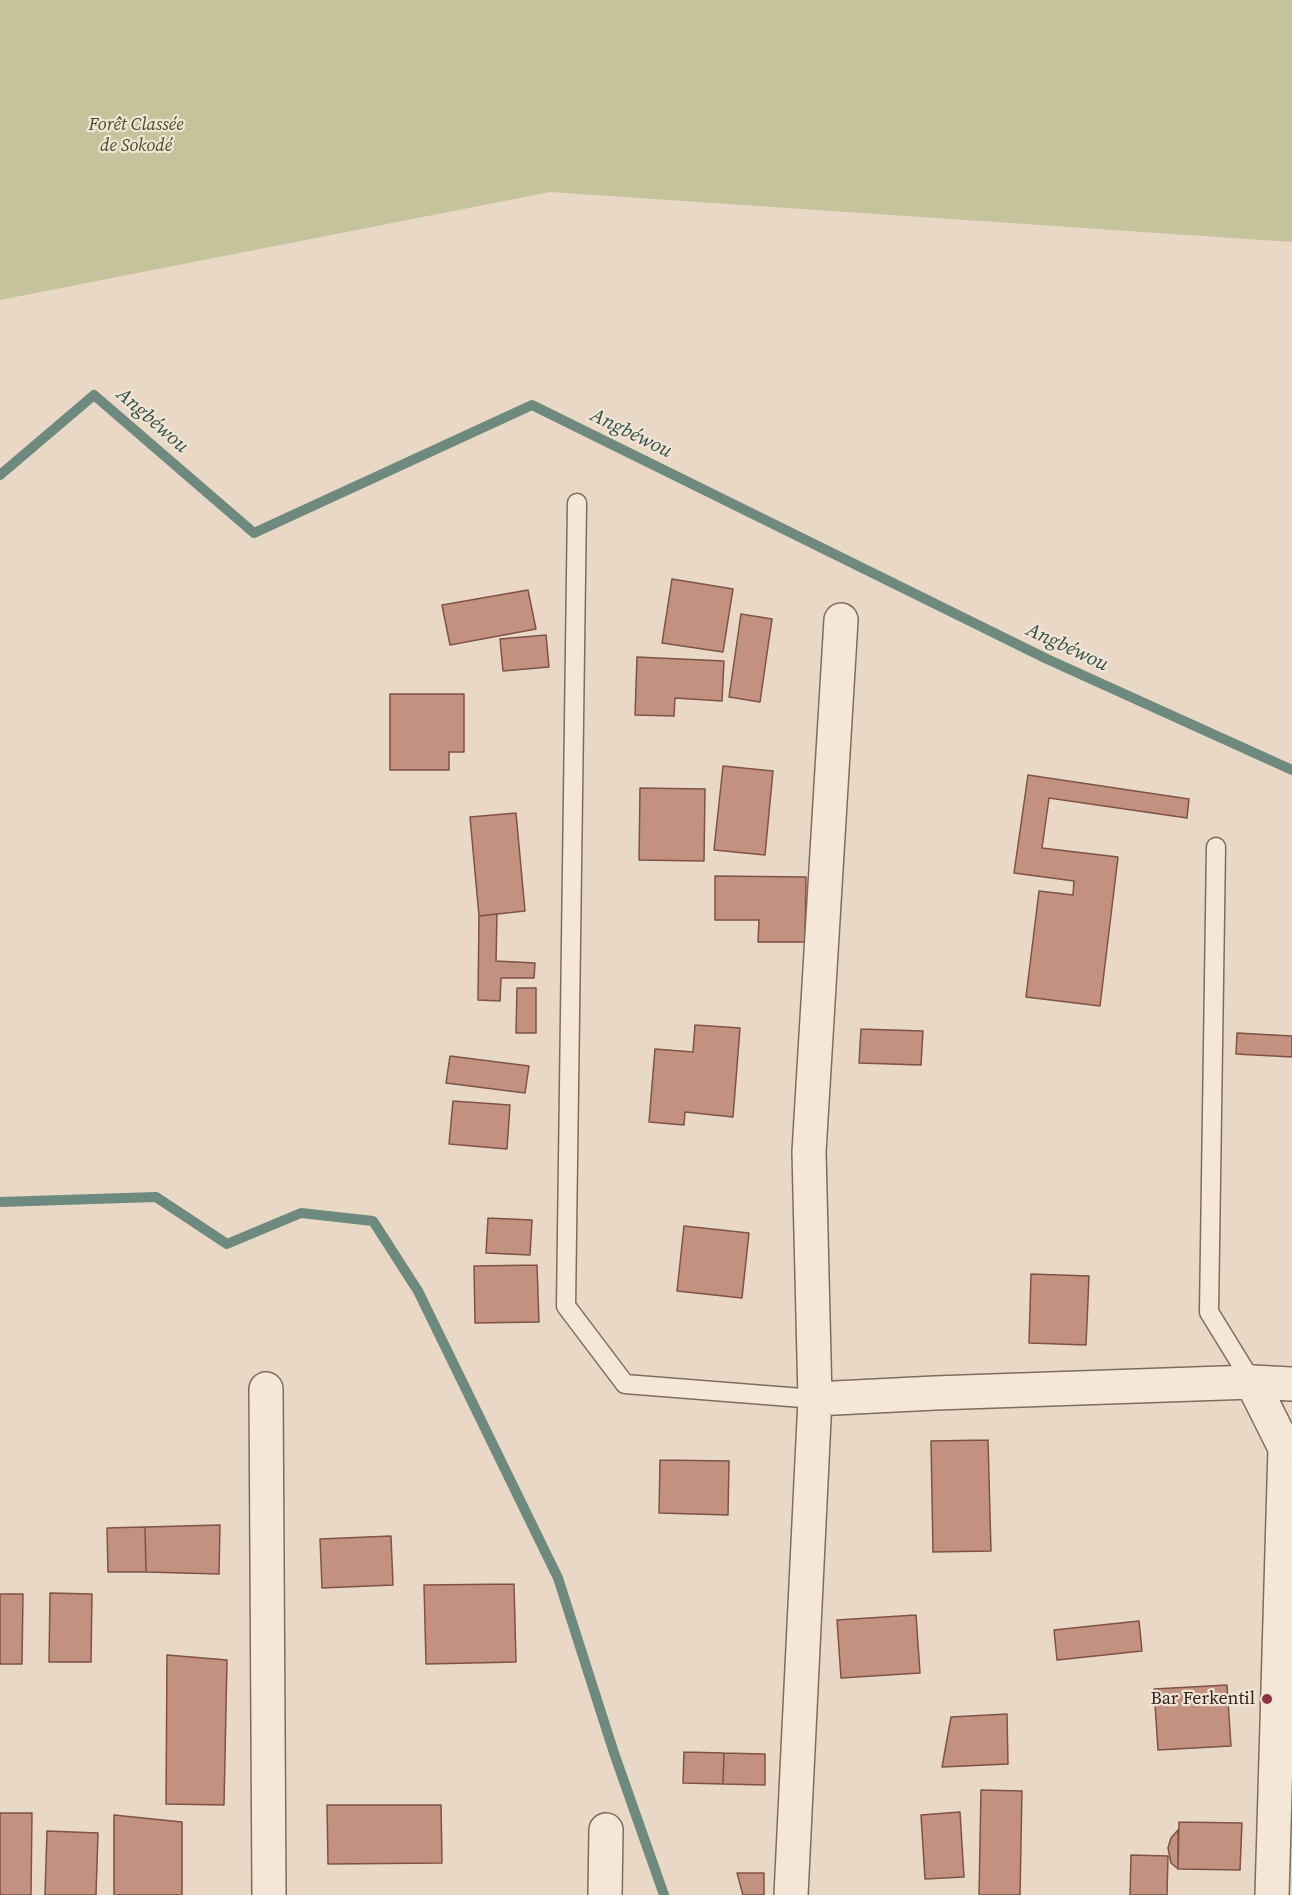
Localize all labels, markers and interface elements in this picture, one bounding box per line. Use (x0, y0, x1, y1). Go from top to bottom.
park label: Forêt Classée de Sokodé (89, 114, 183, 156)
water label: Angbéwou (111, 383, 193, 459)
water label: Angbéwou (586, 404, 676, 464)
water label: Angbéwou (1022, 619, 1112, 677)
place label: Bar Ferkentil (1150, 1688, 1255, 1710)
marker: Bar Ferkentil (1260, 1692, 1274, 1706)

